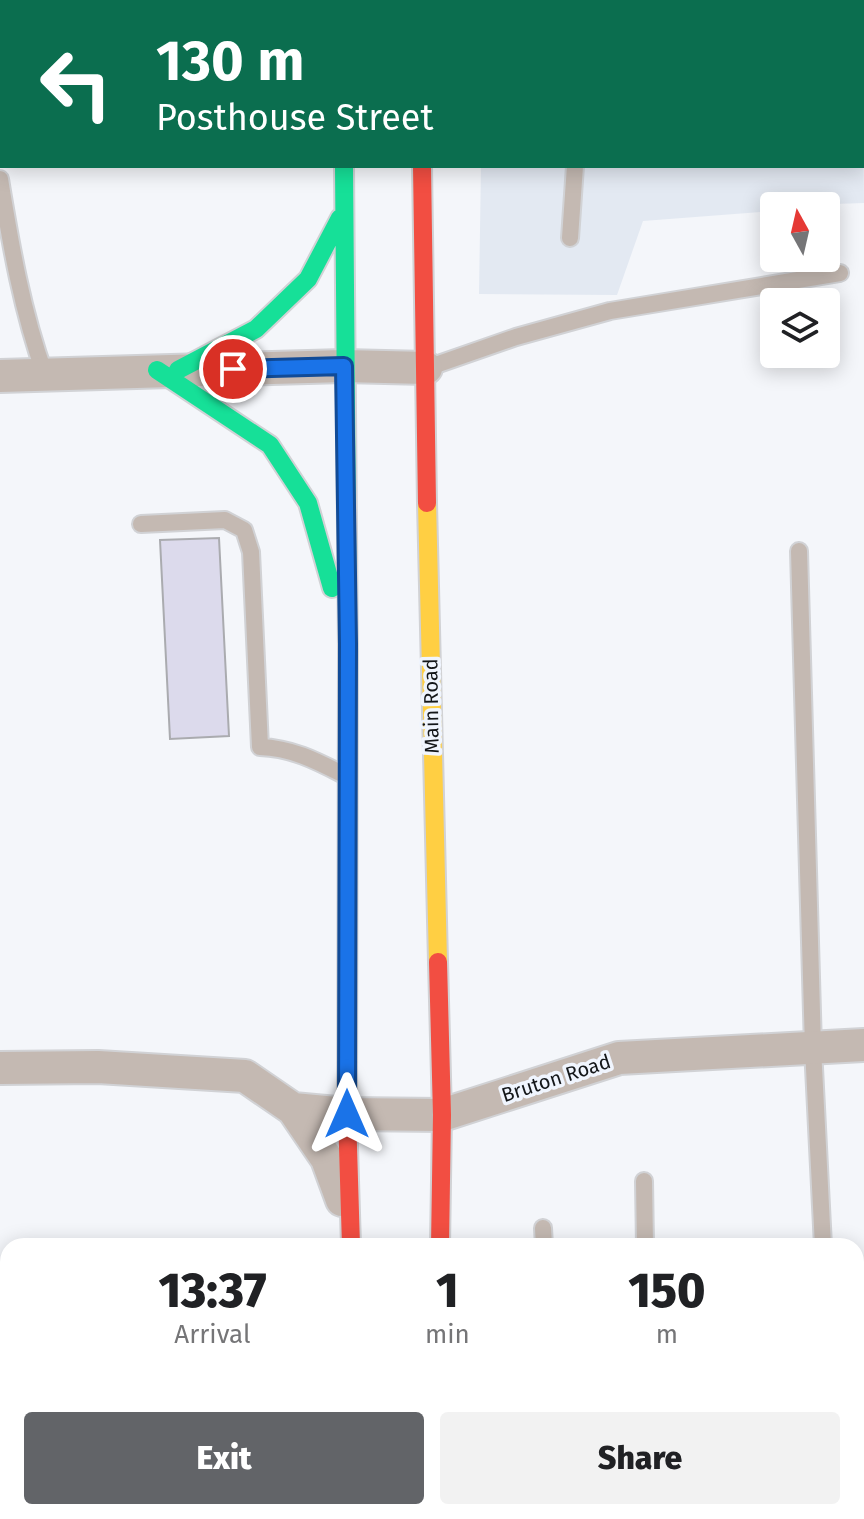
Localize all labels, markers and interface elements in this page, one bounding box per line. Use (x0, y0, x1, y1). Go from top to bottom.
text: 130 m (156, 28, 304, 95)
icon: left (24, 32, 128, 136)
text: Posthouse Street (156, 96, 433, 140)
north arrow (760, 192, 840, 272)
map controls (760, 192, 840, 368)
button: layers (760, 288, 840, 368)
pin (199, 335, 267, 403)
icon: arrive (211, 347, 255, 391)
street label: Main Road (418, 658, 444, 754)
street label: Bruton Road (498, 1049, 614, 1107)
position arrow (305, 1072, 389, 1156)
text: 13:37 (158, 1262, 267, 1320)
text: 1 (436, 1262, 459, 1320)
text: 150 (628, 1262, 706, 1320)
text: Arrival (174, 1319, 251, 1350)
text: min (425, 1319, 470, 1350)
text: m (656, 1319, 678, 1350)
button: Exit (24, 1412, 424, 1504)
button: Share (440, 1412, 840, 1504)

